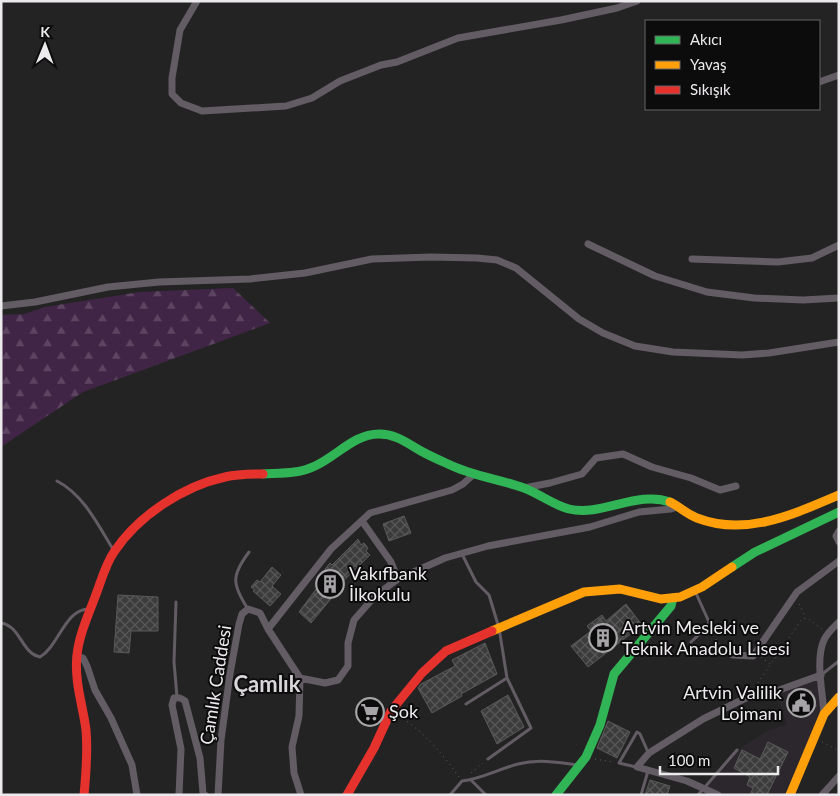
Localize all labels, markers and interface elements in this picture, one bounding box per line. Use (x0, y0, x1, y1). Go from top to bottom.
north arrow (20, 20, 70, 70)
legend (645, 20, 820, 110)
text: K (40, 23, 51, 40)
text: Akıcı (690, 30, 722, 48)
text: Yavaş (690, 55, 727, 73)
text: Sıkışık (690, 80, 731, 98)
place label: Vakıfbank İlkokulu (349, 562, 428, 605)
building icon: Vakıfbank İlkokulu (315, 569, 345, 599)
place label: Artvin Mesleki ve Teknik Anadolu Lisesi (622, 616, 790, 659)
street label: Çamlık Caddesi (195, 623, 235, 746)
building icon: Artvin Mesleki ve Teknik Anadolu Lisesi (588, 623, 618, 653)
district label: Çamlık (234, 670, 301, 697)
place label: Artvin Valilik Lojmanı (683, 681, 783, 724)
public building icon: Artvin Valilik Lojmanı (786, 688, 816, 718)
supermarket icon: Şok (355, 697, 385, 727)
place label: Şok (389, 700, 419, 722)
scale bar (660, 744, 778, 776)
text: 100 m (668, 751, 710, 769)

